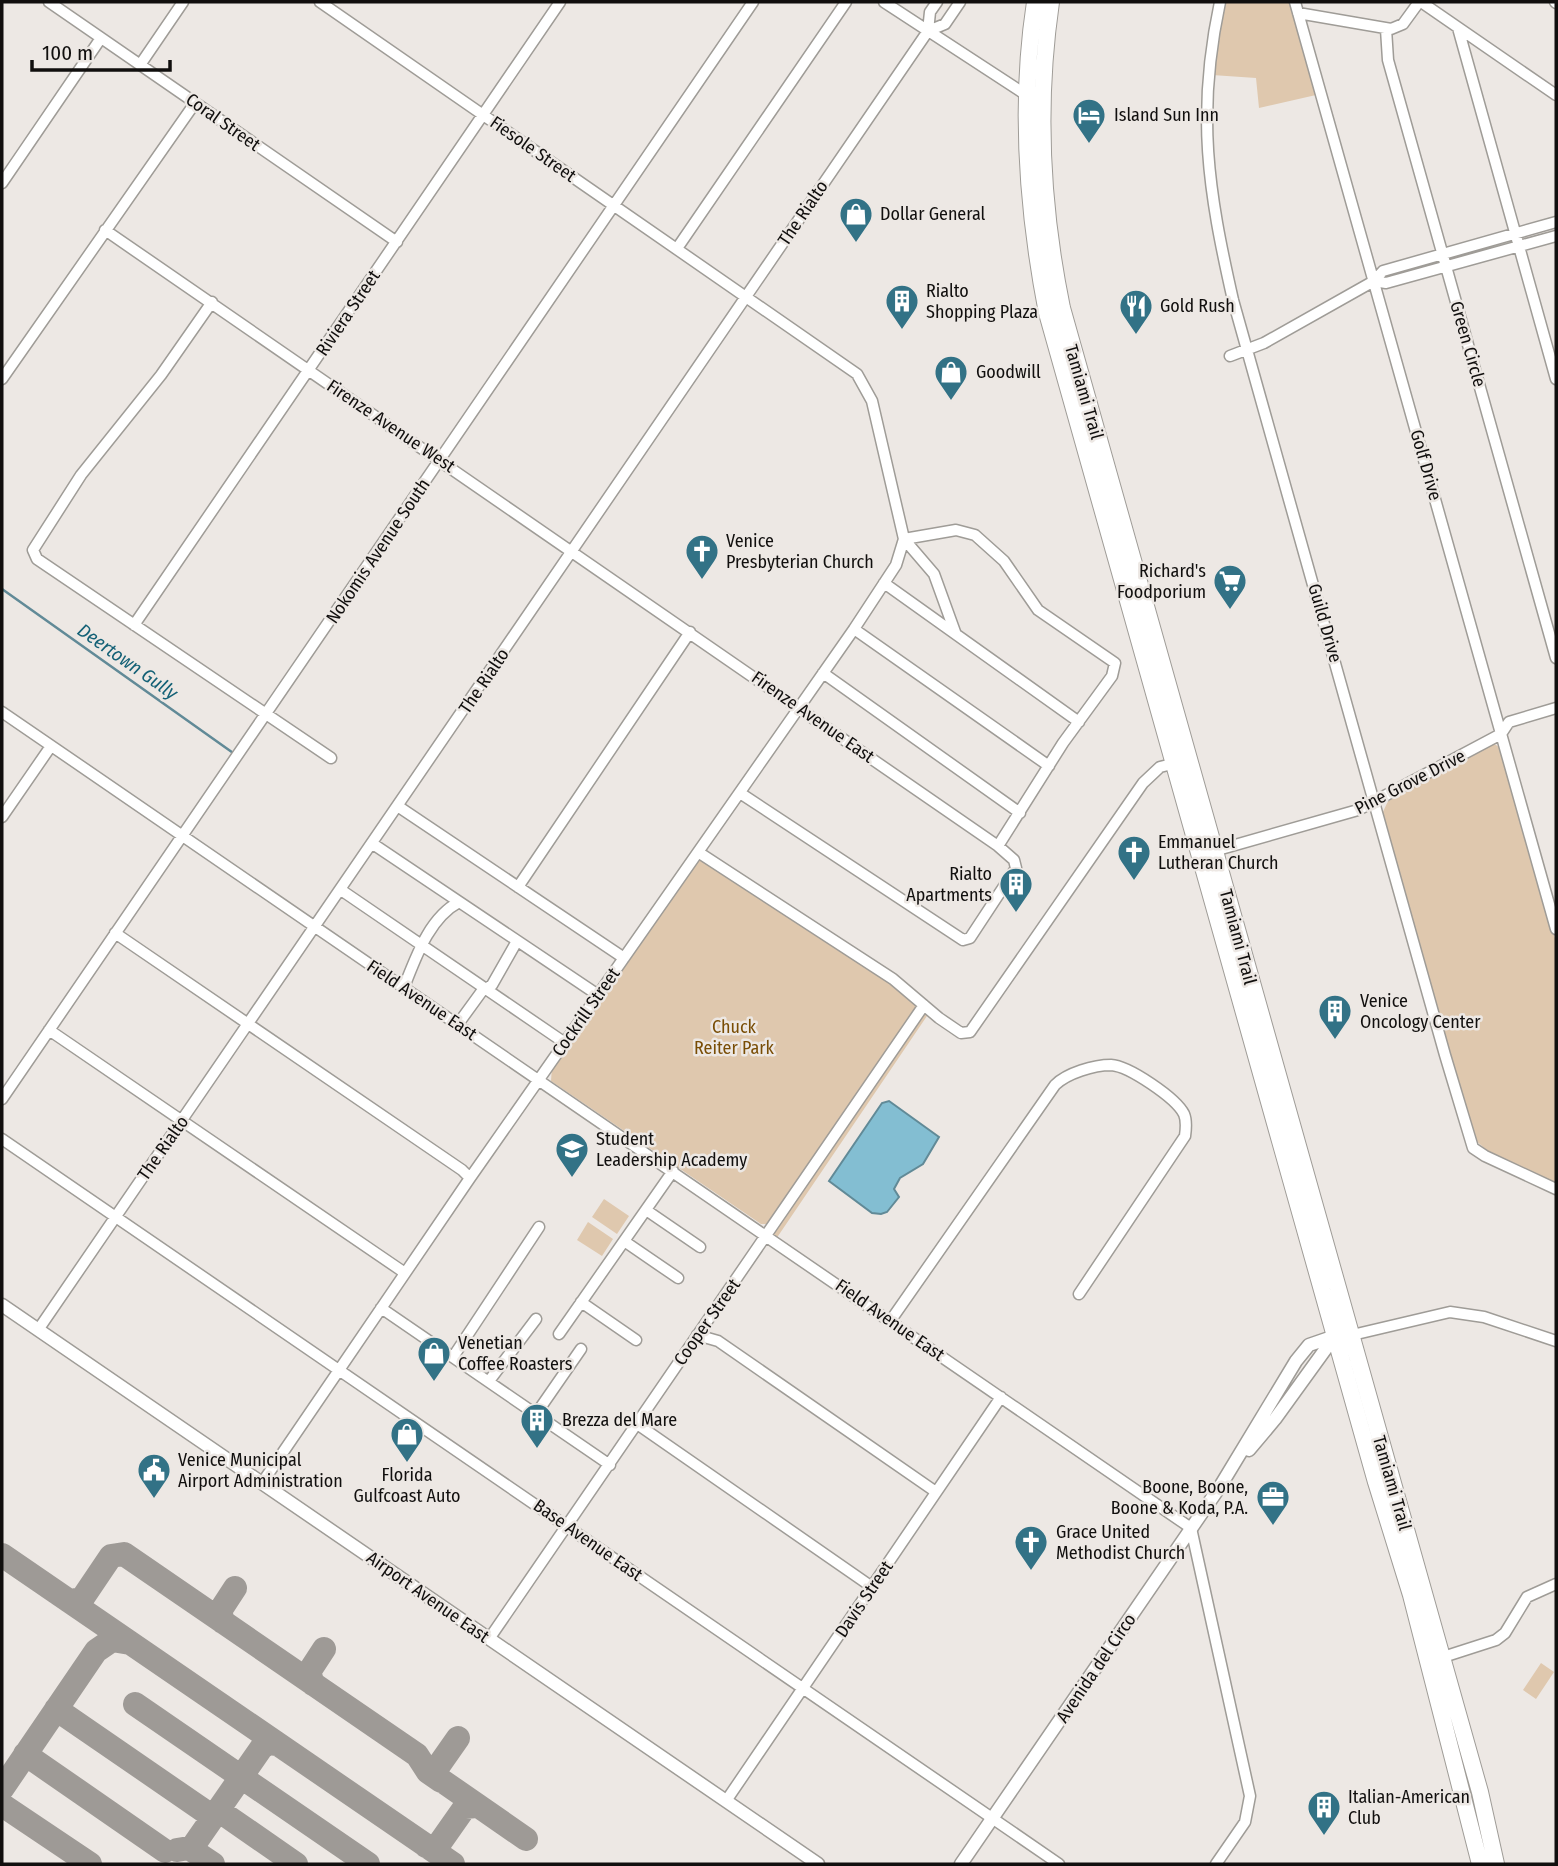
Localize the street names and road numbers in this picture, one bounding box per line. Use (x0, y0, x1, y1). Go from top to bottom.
street label: Coral Street (182, 88, 265, 156)
street label: Fiesole Street (486, 111, 580, 187)
street label: The Rialto (773, 176, 833, 250)
street label: Riviera Street (311, 266, 385, 360)
street label: Green Circle (1445, 299, 1491, 390)
street label: Tamiami Trail (1060, 342, 1108, 442)
street label: Firenze Avenue West (323, 375, 459, 477)
street label: Golf Drive (1405, 427, 1447, 503)
street label: Nokomis Avenue South (321, 474, 435, 628)
street label: Guild Drive (1303, 581, 1347, 665)
street label: The Rialto (454, 644, 514, 718)
street label: Firenze Avenue East (747, 666, 879, 768)
street label: Pine Grove Drive (1351, 745, 1469, 819)
street label: Tamiami Trail (1215, 887, 1261, 987)
street label: Field Avenue East (363, 955, 481, 1045)
street label: Cockrill Street (547, 963, 625, 1061)
street label: The Rialto (133, 1111, 193, 1185)
street label: Cooper Street (669, 1274, 745, 1370)
street label: Field Avenue East (831, 1274, 949, 1366)
street label: Tamiami Trail (1368, 1433, 1416, 1533)
street label: Base Avenue East (529, 1494, 647, 1586)
street label: Airport Avenue East (362, 1547, 494, 1648)
street label: Davis Street (830, 1556, 898, 1641)
street label: Avenida del Circo (1051, 1609, 1141, 1727)

